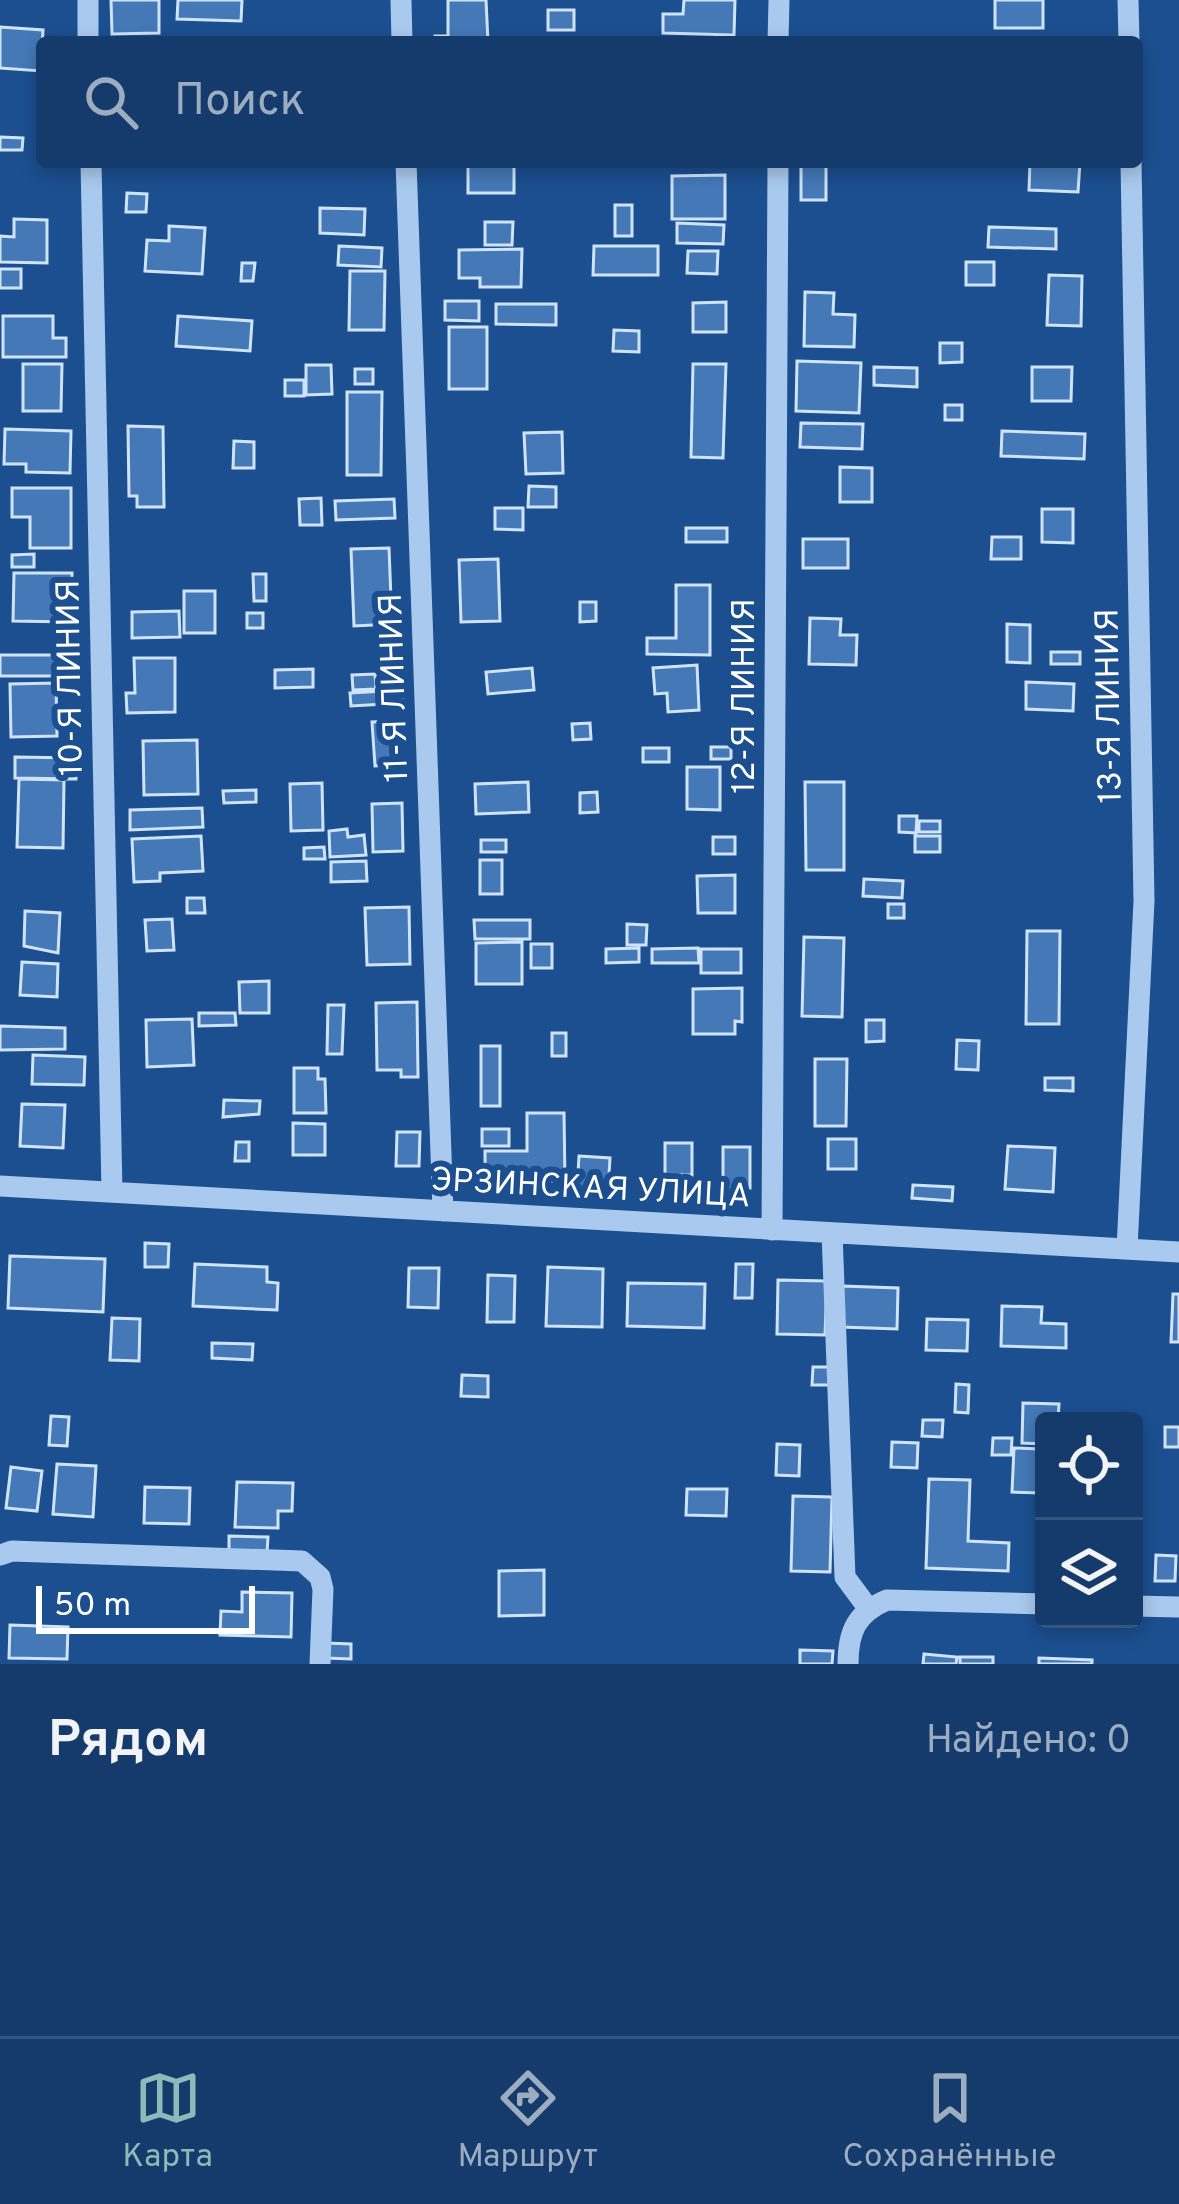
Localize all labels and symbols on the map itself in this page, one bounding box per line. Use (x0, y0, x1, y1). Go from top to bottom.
street label: 10-Я ЛИНИЯ (49, 579, 95, 777)
street label: 11-Я ЛИНИЯ (372, 593, 420, 783)
street label: 12-Я ЛИНИЯ (725, 598, 767, 794)
street label: 13-Я ЛИНИЯ (1088, 608, 1134, 804)
street label: ЭРЗИНСКАЯ УЛИЦА (430, 1161, 751, 1219)
scale bar (36, 1580, 255, 1633)

